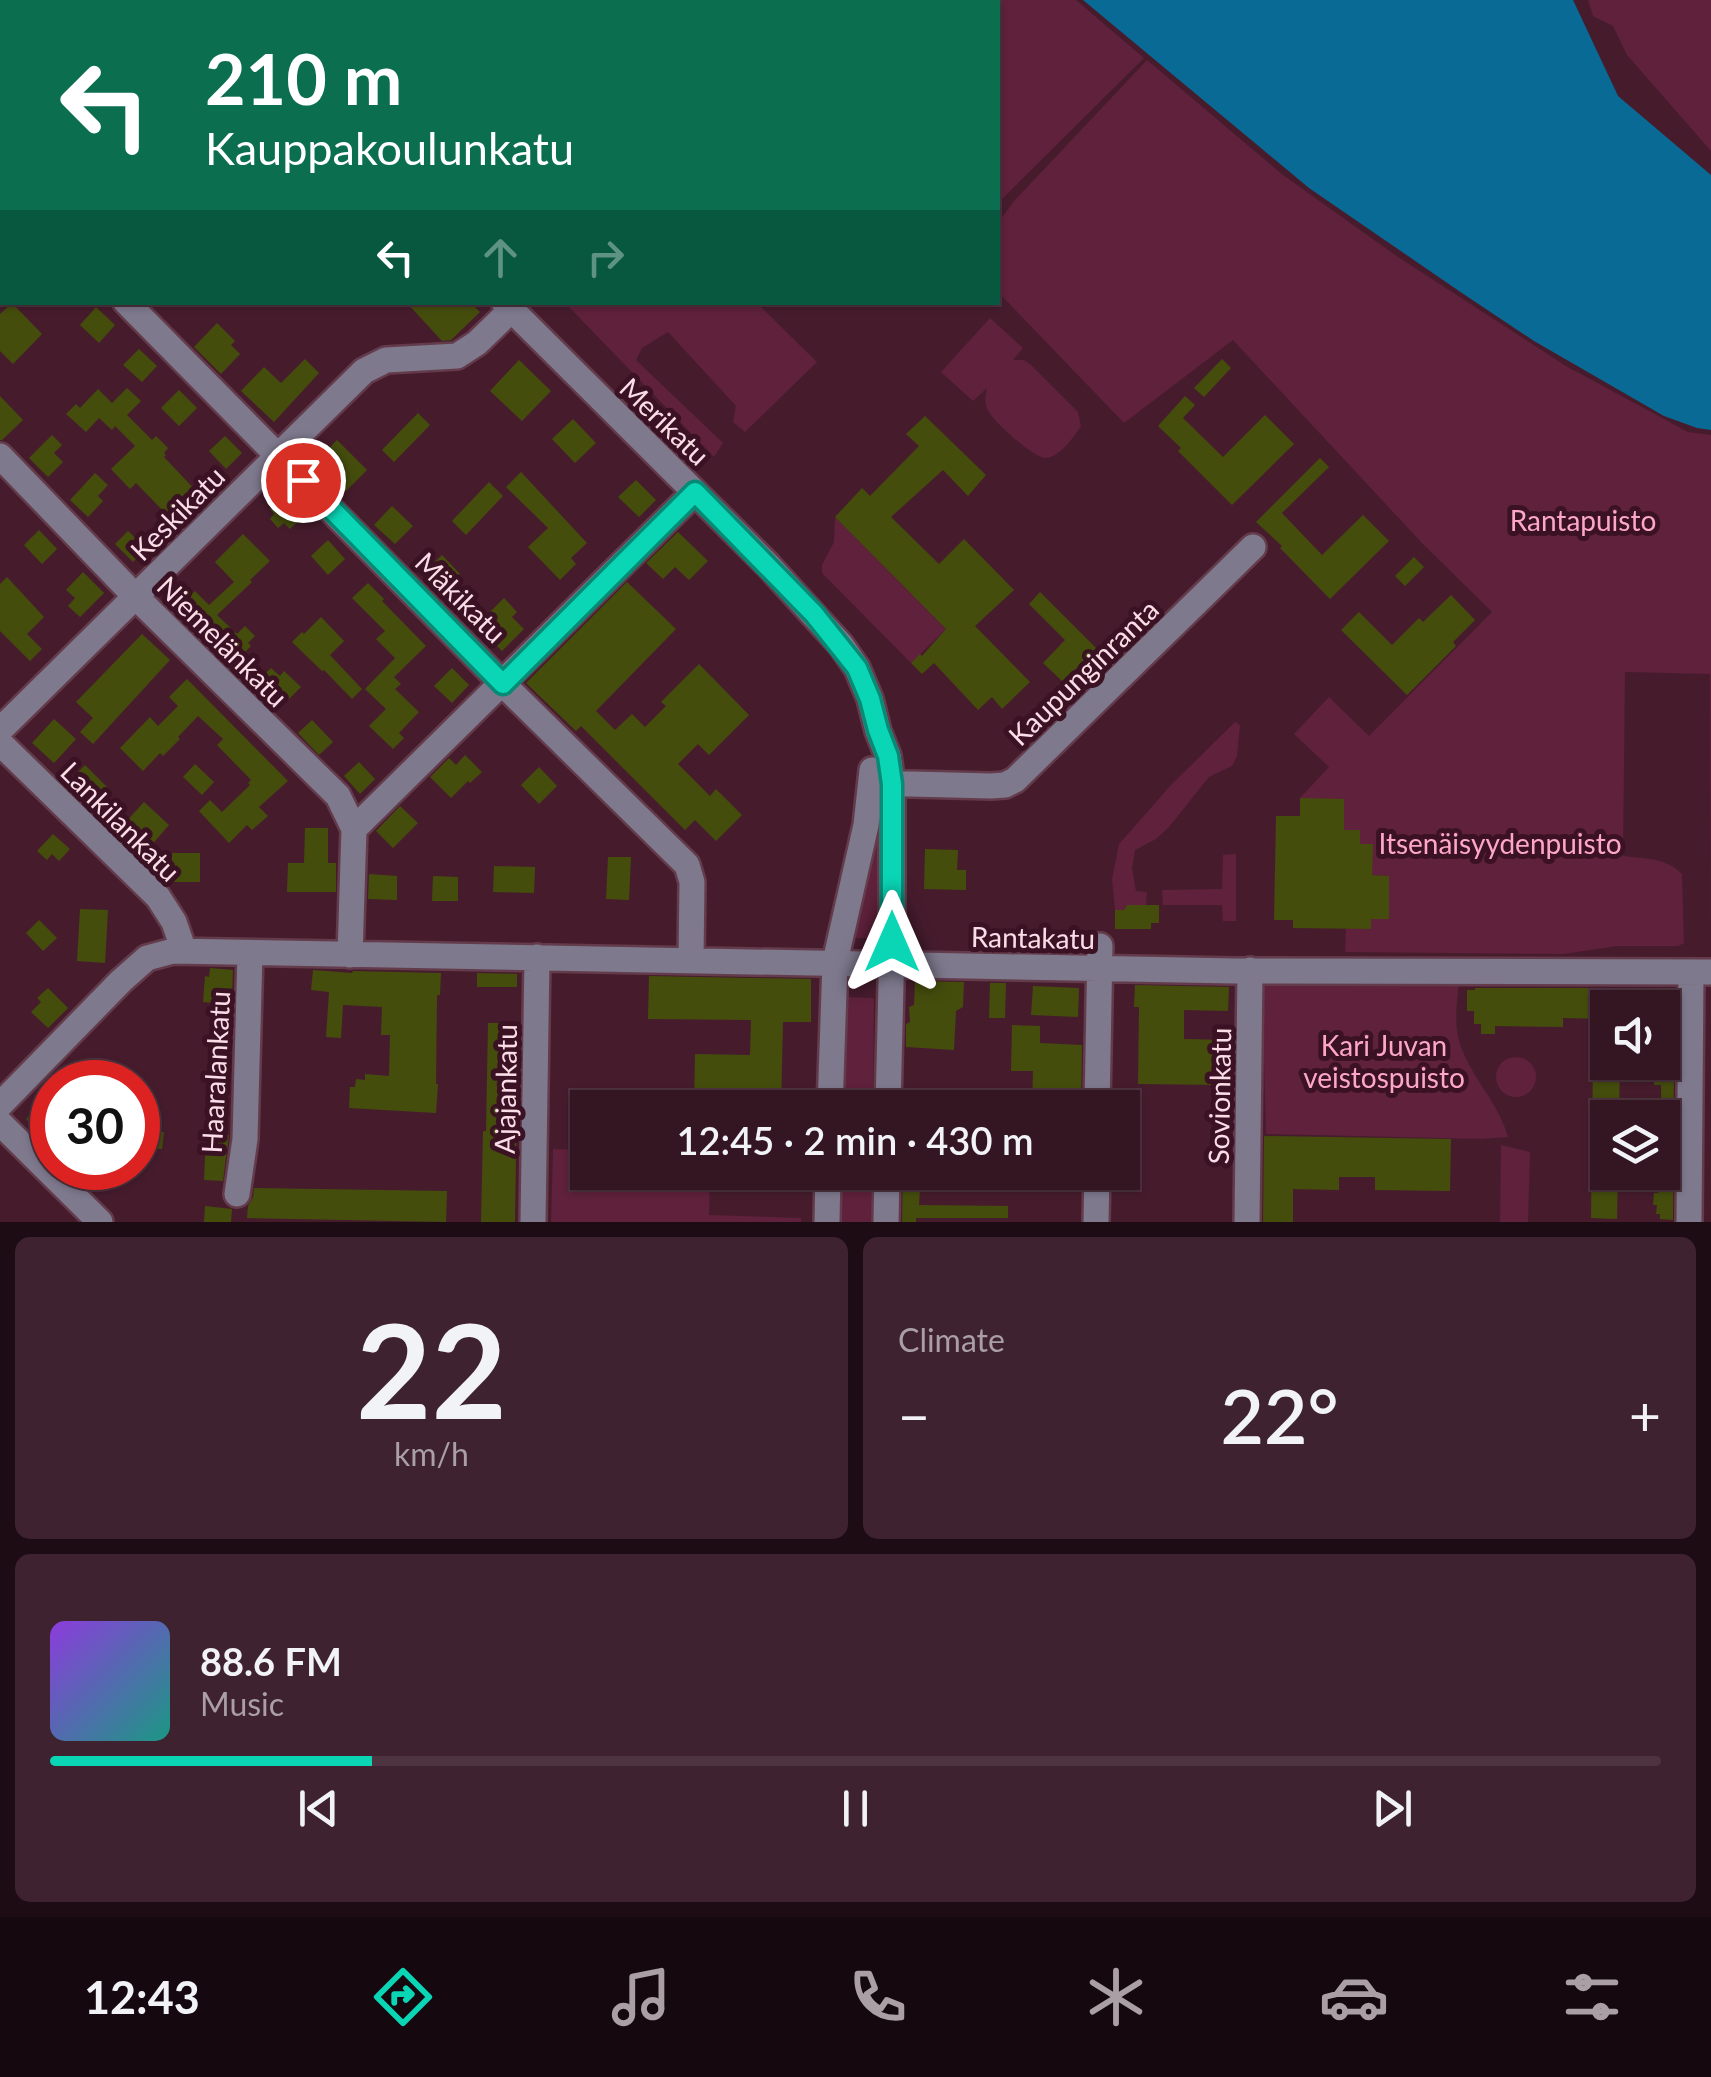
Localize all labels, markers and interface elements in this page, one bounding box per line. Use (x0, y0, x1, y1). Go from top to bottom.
text: 210 m (205, 36, 402, 120)
icon: left (40, 40, 170, 170)
text: Kauppakoulunkatu (205, 121, 574, 175)
icon: left (368, 230, 423, 285)
icon: ahead (473, 230, 528, 285)
icon: right (578, 230, 633, 285)
street label: Merikatu (613, 370, 717, 472)
pin (261, 438, 346, 523)
icon: arrive (276, 453, 331, 508)
street label: Keskikatu (123, 459, 231, 567)
park label: Rantapuisto (1510, 503, 1656, 537)
street label: Mäkikatu (409, 545, 513, 649)
street label: Niemelänkatu (151, 569, 295, 713)
street label: Kaupunginranta (1001, 592, 1165, 752)
street label: Lankilankatu (54, 754, 188, 888)
park label: Itsenäisyydenpuisto (1378, 826, 1622, 860)
position arrow (840, 890, 944, 994)
street label: Rantakatu (971, 919, 1095, 955)
street label: Haaralankatu (194, 990, 236, 1154)
map controls (1590, 990, 1680, 1190)
button: sound (1590, 990, 1680, 1080)
street label: Ajajankatu (487, 1024, 523, 1154)
street label: Sovionkatu (1201, 1027, 1237, 1165)
park label: Kari Juvan veistospuisto (1303, 1028, 1465, 1094)
speed limit sign: 30 (30, 1060, 160, 1190)
button: layers (1590, 1100, 1680, 1190)
text: 12:45 · 2 min · 430 m (677, 1117, 1033, 1163)
text: 22 (356, 1291, 507, 1447)
text: Climate (898, 1320, 1005, 1359)
text: 22° (1220, 1370, 1339, 1460)
text: − (898, 1382, 930, 1448)
text: + (1629, 1382, 1661, 1448)
text: km/h (394, 1434, 469, 1473)
text: 88.6 FM (200, 1638, 342, 1684)
text: Music (200, 1684, 284, 1723)
icon: previous (291, 1781, 346, 1836)
icon: pause (828, 1781, 883, 1836)
icon: next (1365, 1781, 1420, 1836)
icon: directions (368, 1962, 438, 2032)
icon: music (606, 1962, 676, 2032)
icon: phone (843, 1962, 913, 2032)
icon: climate (1081, 1962, 1151, 2032)
icon: car (1319, 1962, 1389, 2032)
icon: filters (1557, 1962, 1627, 2032)
text: 12:43 (84, 1970, 200, 2024)

